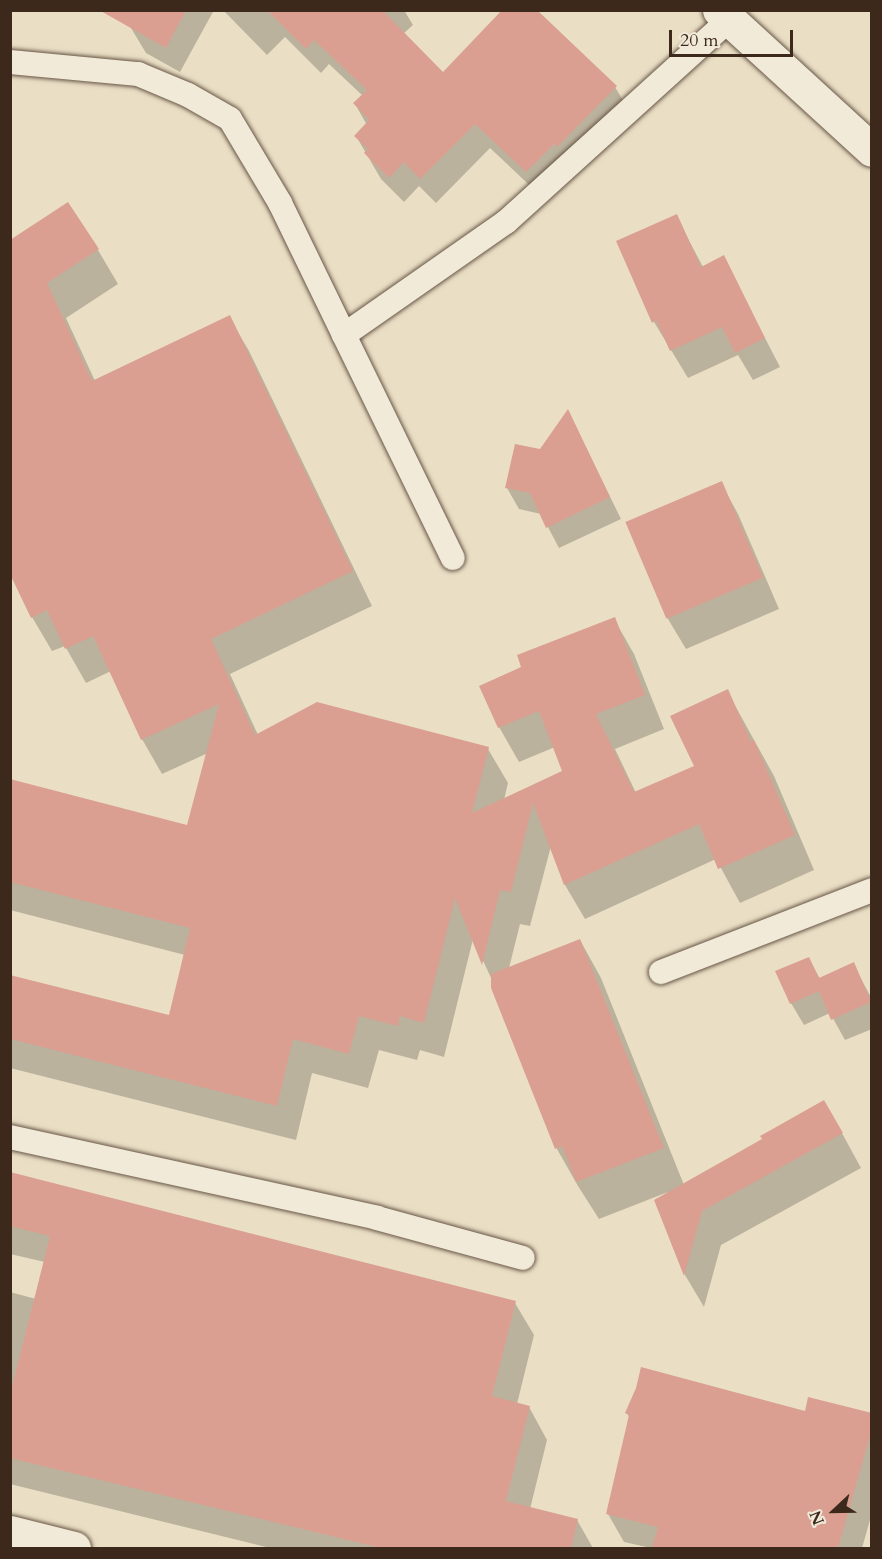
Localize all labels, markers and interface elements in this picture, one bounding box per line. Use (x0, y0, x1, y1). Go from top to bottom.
scale bar (672, 18, 796, 56)
text: 20 m (680, 28, 719, 53)
north arrow (804, 1481, 864, 1541)
text: N (805, 1507, 830, 1528)

